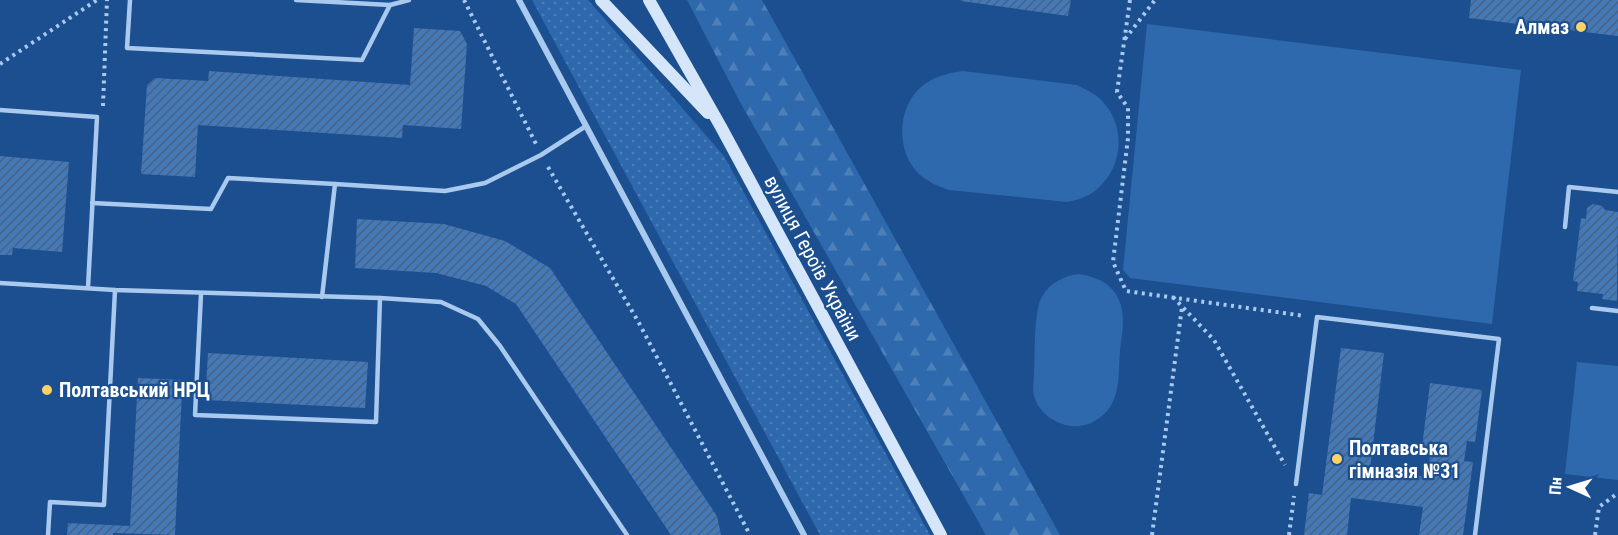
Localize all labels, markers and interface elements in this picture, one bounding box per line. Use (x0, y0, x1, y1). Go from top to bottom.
place label: Алмаз (1515, 15, 1569, 39)
marker: Алмаз (1574, 20, 1588, 34)
street label: вулиця Героїв України (759, 171, 867, 345)
place label: Полтавський НРЦ (59, 378, 210, 402)
marker: Полтавський НРЦ (40, 383, 54, 397)
place label: Полтавська гімназія №31 (1349, 436, 1460, 483)
marker: Полтавська гімназія №31 (1330, 452, 1344, 466)
north arrow (1540, 457, 1600, 517)
text: Пн (1545, 476, 1566, 496)

